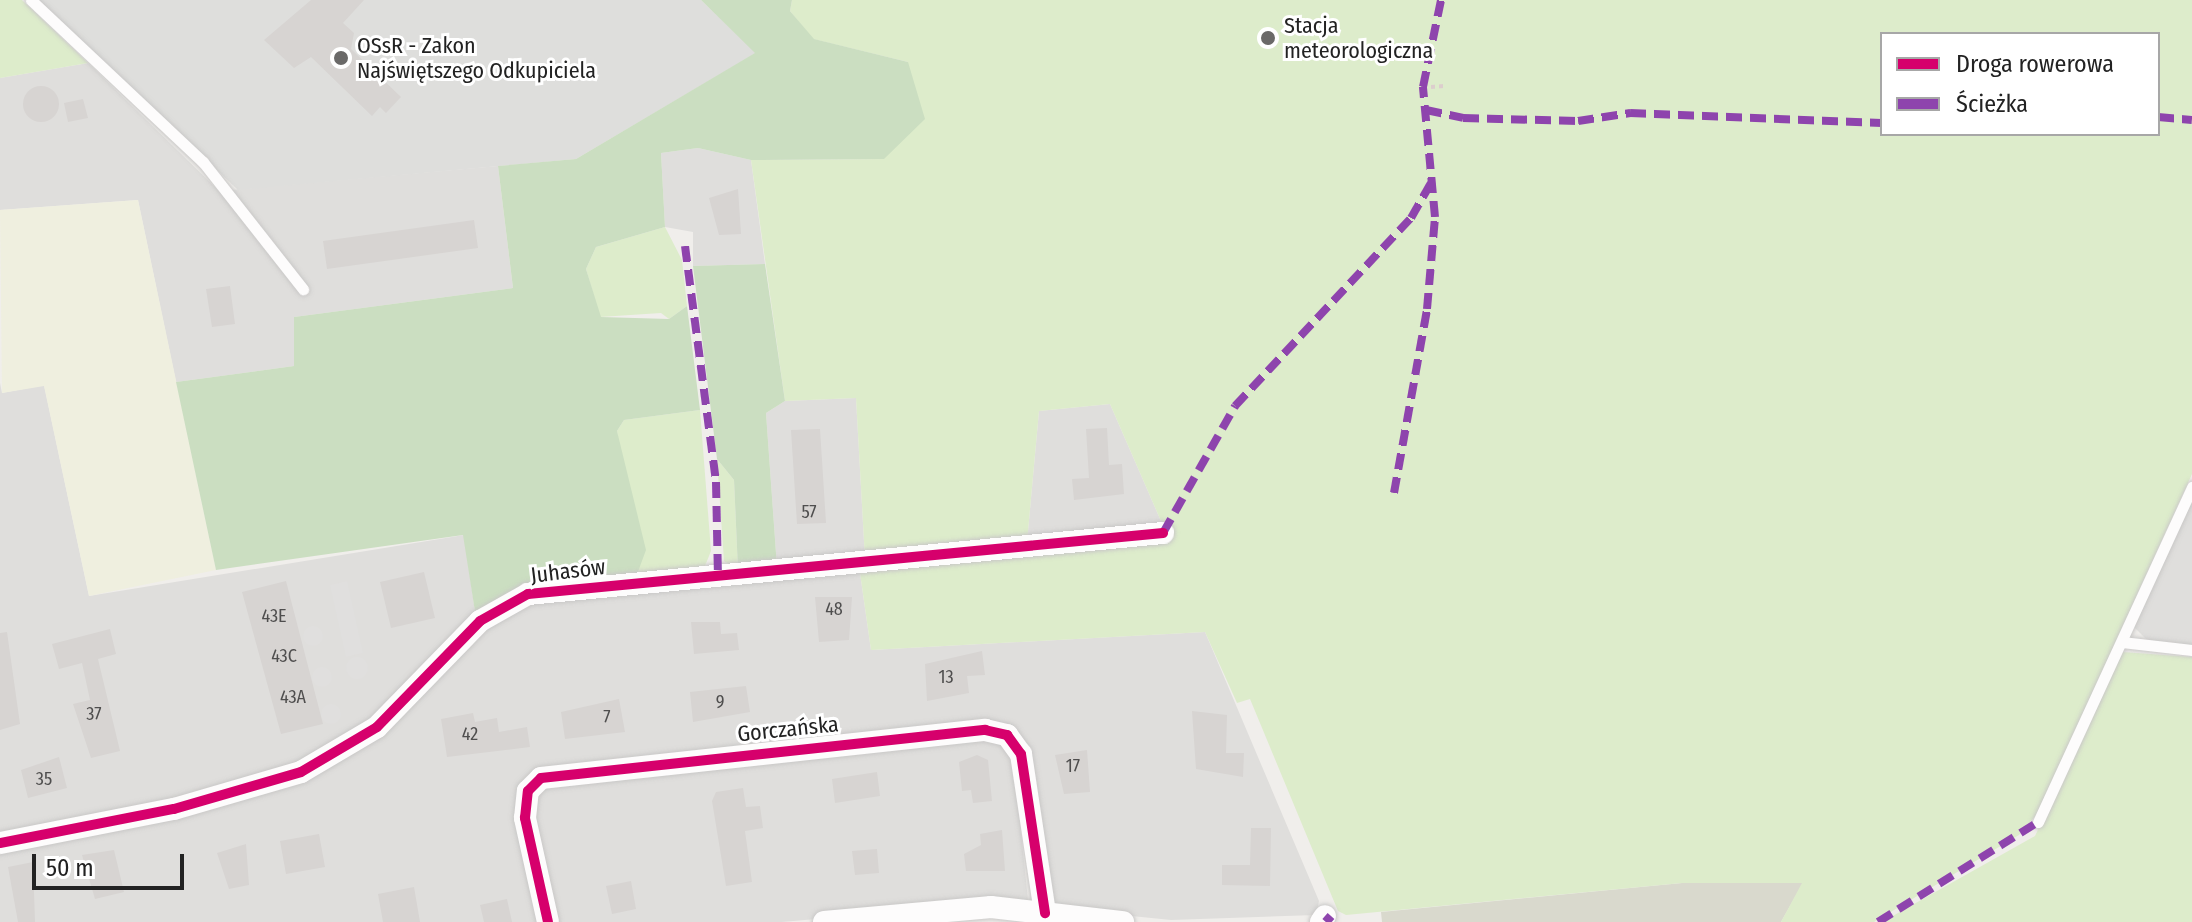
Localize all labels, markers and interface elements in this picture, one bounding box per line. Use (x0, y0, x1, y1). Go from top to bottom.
place label: Stacja meteorologiczna (1284, 12, 1433, 64)
marker: Stacja meteorologiczna (1259, 29, 1277, 47)
place label: OSsR - Zakon Najświętszego Odkupiciela (357, 32, 596, 84)
legend (1880, 32, 2160, 136)
marker: OSsR - Zakon Najświętszego Odkupiciela (332, 49, 350, 67)
text: Droga rowerowa (1956, 50, 2114, 78)
text: Ścieżka (1956, 90, 2028, 118)
house number: 57 (801, 501, 817, 523)
street label: Juhasów (529, 553, 607, 589)
house number: 48 (825, 598, 843, 620)
house number: 43E (261, 605, 287, 627)
house number: 43C (271, 645, 297, 667)
house number: 13 (938, 666, 954, 688)
house number: 43A (280, 686, 306, 708)
house number: 9 (716, 691, 724, 713)
house number: 37 (86, 703, 102, 725)
house number: 7 (603, 706, 611, 728)
street label: Gorczańska (736, 711, 840, 747)
house number: 42 (462, 723, 478, 745)
house number: 17 (1066, 755, 1080, 777)
house number: 35 (36, 768, 52, 790)
scale bar (36, 838, 188, 888)
text: 50 m (46, 854, 94, 882)

